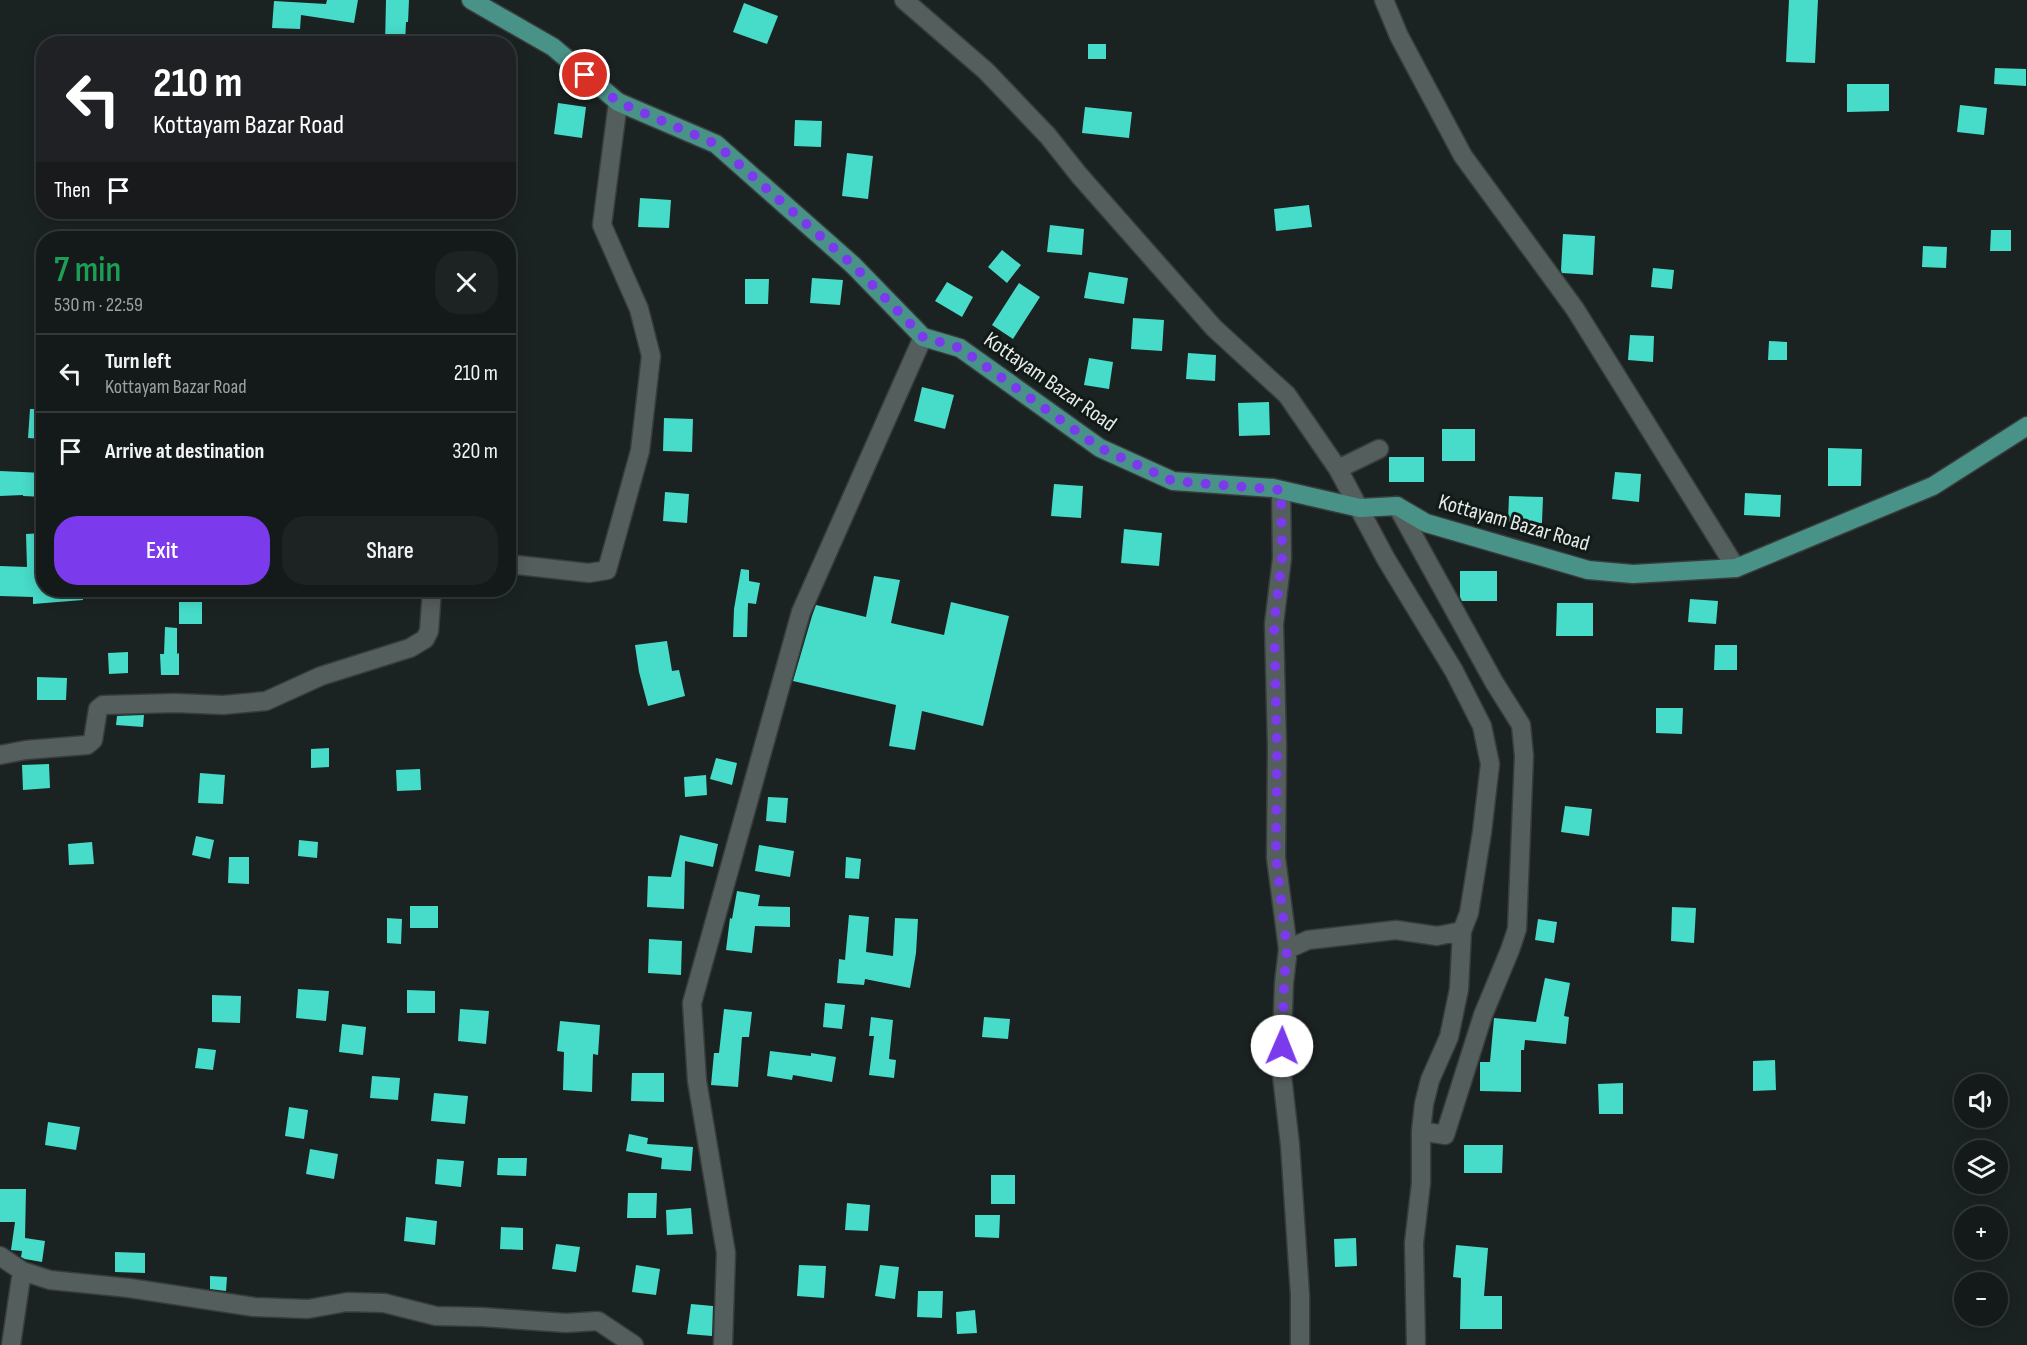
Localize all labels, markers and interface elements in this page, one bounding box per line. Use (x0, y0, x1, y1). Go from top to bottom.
pin (559, 49, 610, 100)
text: 210 m (153, 58, 242, 109)
icon: arrive (568, 58, 601, 91)
icon: left (54, 60, 132, 138)
text: Kottayam Bazar Road (153, 109, 344, 141)
icon: arrive (102, 174, 135, 207)
text: Then (54, 177, 90, 204)
text: 7 min (54, 249, 121, 292)
button: close (435, 251, 498, 314)
text: 530 m · 22:59 (54, 293, 143, 317)
street label: Kottayam Bazar Road (978, 326, 1122, 438)
text: Turn left (105, 348, 171, 375)
icon: left (54, 357, 87, 390)
text: 210 m (454, 360, 498, 387)
text: Kottayam Bazar Road (105, 375, 247, 399)
icon: arrive (54, 435, 87, 468)
text: Arrive at destination (105, 438, 264, 465)
text: 320 m (452, 438, 498, 465)
street label: Kottayam Bazar Road (1435, 489, 1593, 557)
button: Exit (54, 516, 270, 585)
button: Share (282, 516, 498, 585)
position arrow (1250, 1014, 1314, 1078)
map controls (1954, 1074, 2008, 1326)
button: sound (1954, 1074, 2008, 1128)
button: layers (1954, 1140, 2008, 1194)
button: + (1954, 1206, 2008, 1260)
button: − (1954, 1272, 2008, 1326)

